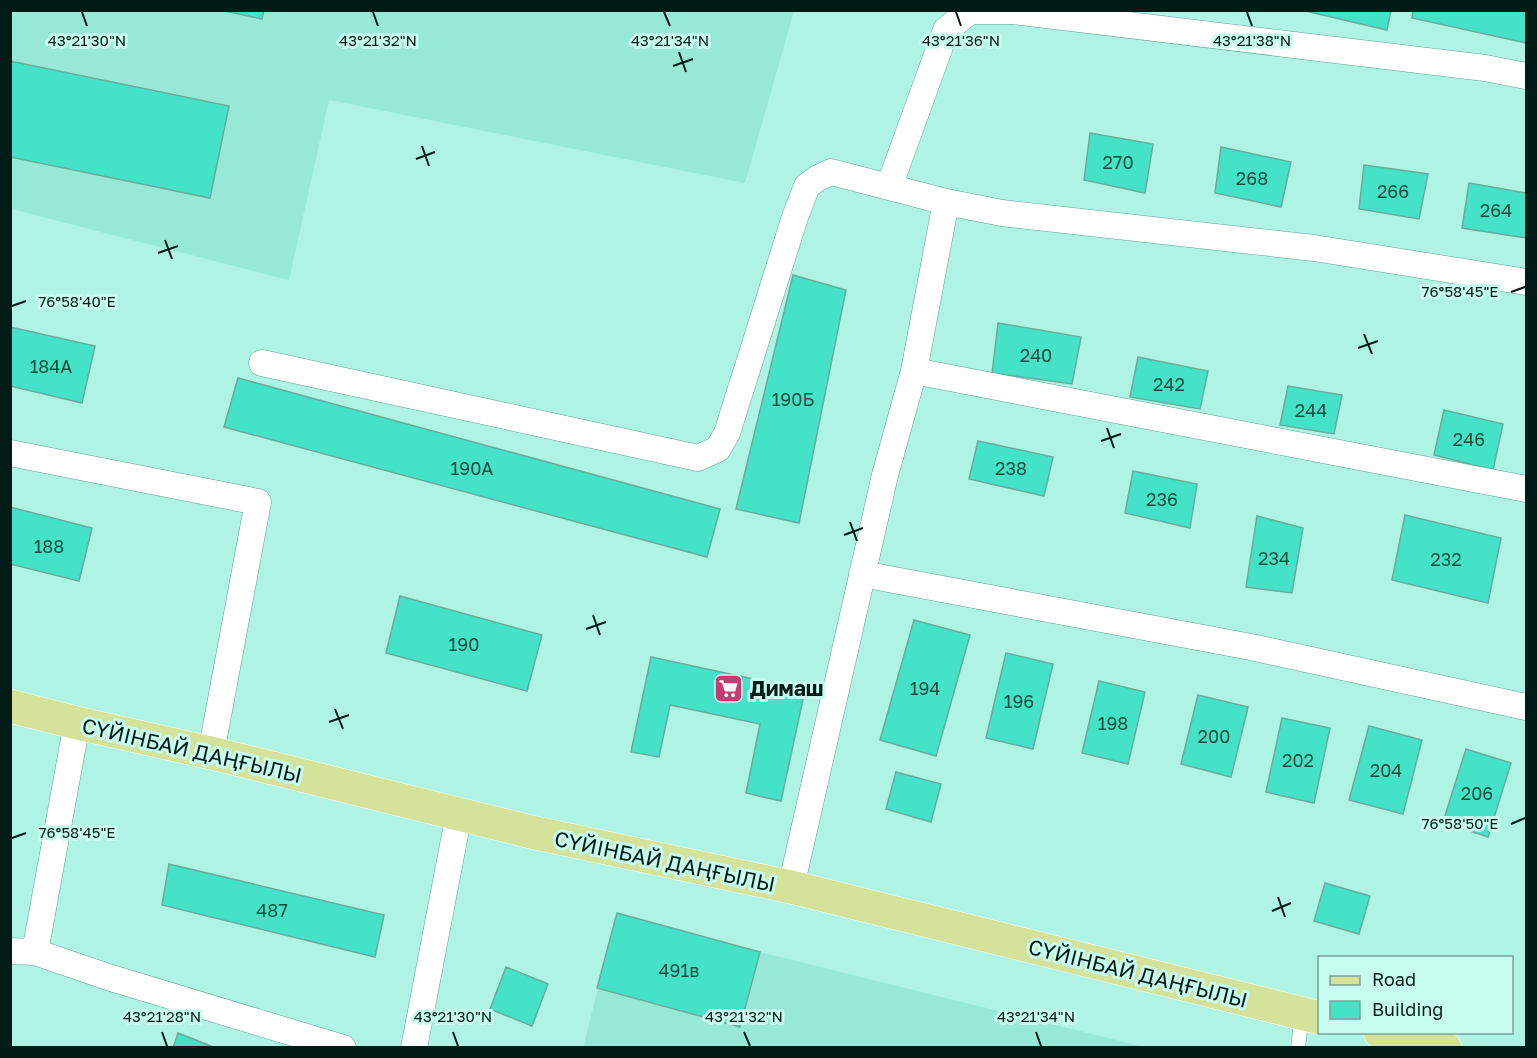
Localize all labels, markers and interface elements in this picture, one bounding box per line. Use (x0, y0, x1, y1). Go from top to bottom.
text: 43°21'30"N (48, 31, 126, 49)
text: 43°21'32"N (339, 31, 417, 49)
text: 43°21'34"N (631, 31, 709, 49)
text: 43°21'36"N (922, 31, 1000, 49)
text: 43°21'38"N (1213, 31, 1291, 49)
house number: 270 (1102, 151, 1134, 173)
house number: 268 (1236, 167, 1268, 189)
house number: 266 (1377, 180, 1409, 202)
house number: 264 (1480, 199, 1512, 221)
text: 76°58'45"E (1422, 282, 1498, 300)
text: 76°58'40"E (38, 292, 116, 310)
house number: 240 (1020, 344, 1052, 366)
house number: 184А (30, 355, 72, 377)
house number: 242 (1153, 373, 1185, 395)
house number: 190Б (772, 388, 814, 410)
house number: 244 (1295, 399, 1327, 421)
house number: 246 (1453, 428, 1485, 450)
house number: 190А (451, 457, 493, 479)
house number: 238 (995, 457, 1027, 479)
house number: 236 (1146, 488, 1178, 510)
house number: 188 (34, 535, 64, 557)
house number: 234 (1258, 547, 1290, 569)
house number: 232 (1430, 548, 1462, 570)
house number: 190 (449, 633, 479, 655)
supermarket icon: Димаш (713, 672, 745, 704)
place label: Димаш (750, 675, 824, 701)
house number: 194 (910, 677, 940, 699)
house number: 196 (1004, 690, 1034, 712)
street label: СҮЙІНБАЙ ДАҢҒЫЛЫ (80, 712, 304, 788)
house number: 198 (1098, 712, 1128, 734)
house number: 200 (1198, 725, 1230, 747)
house number: 202 (1282, 749, 1314, 771)
house number: 204 (1370, 759, 1402, 781)
house number: 206 (1461, 782, 1493, 804)
text: 76°58'50"E (1421, 814, 1499, 832)
text: 76°58'45"E (39, 823, 115, 841)
street label: СҮЙІНБАЙ ДАҢҒЫЛЫ (552, 825, 778, 897)
house number: 487 (256, 899, 288, 921)
street label: СҮЙІНБАЙ ДАҢҒЫЛЫ (1026, 933, 1250, 1013)
legend (1318, 956, 1513, 1034)
house number: 491в (659, 959, 699, 981)
text: Road (1372, 968, 1416, 990)
text: Building (1372, 998, 1443, 1020)
text: 43°21'28"N (123, 1007, 201, 1025)
text: 43°21'30"N (414, 1007, 492, 1025)
text: 43°21'32"N (705, 1007, 783, 1025)
text: 43°21'34"N (997, 1007, 1075, 1025)

